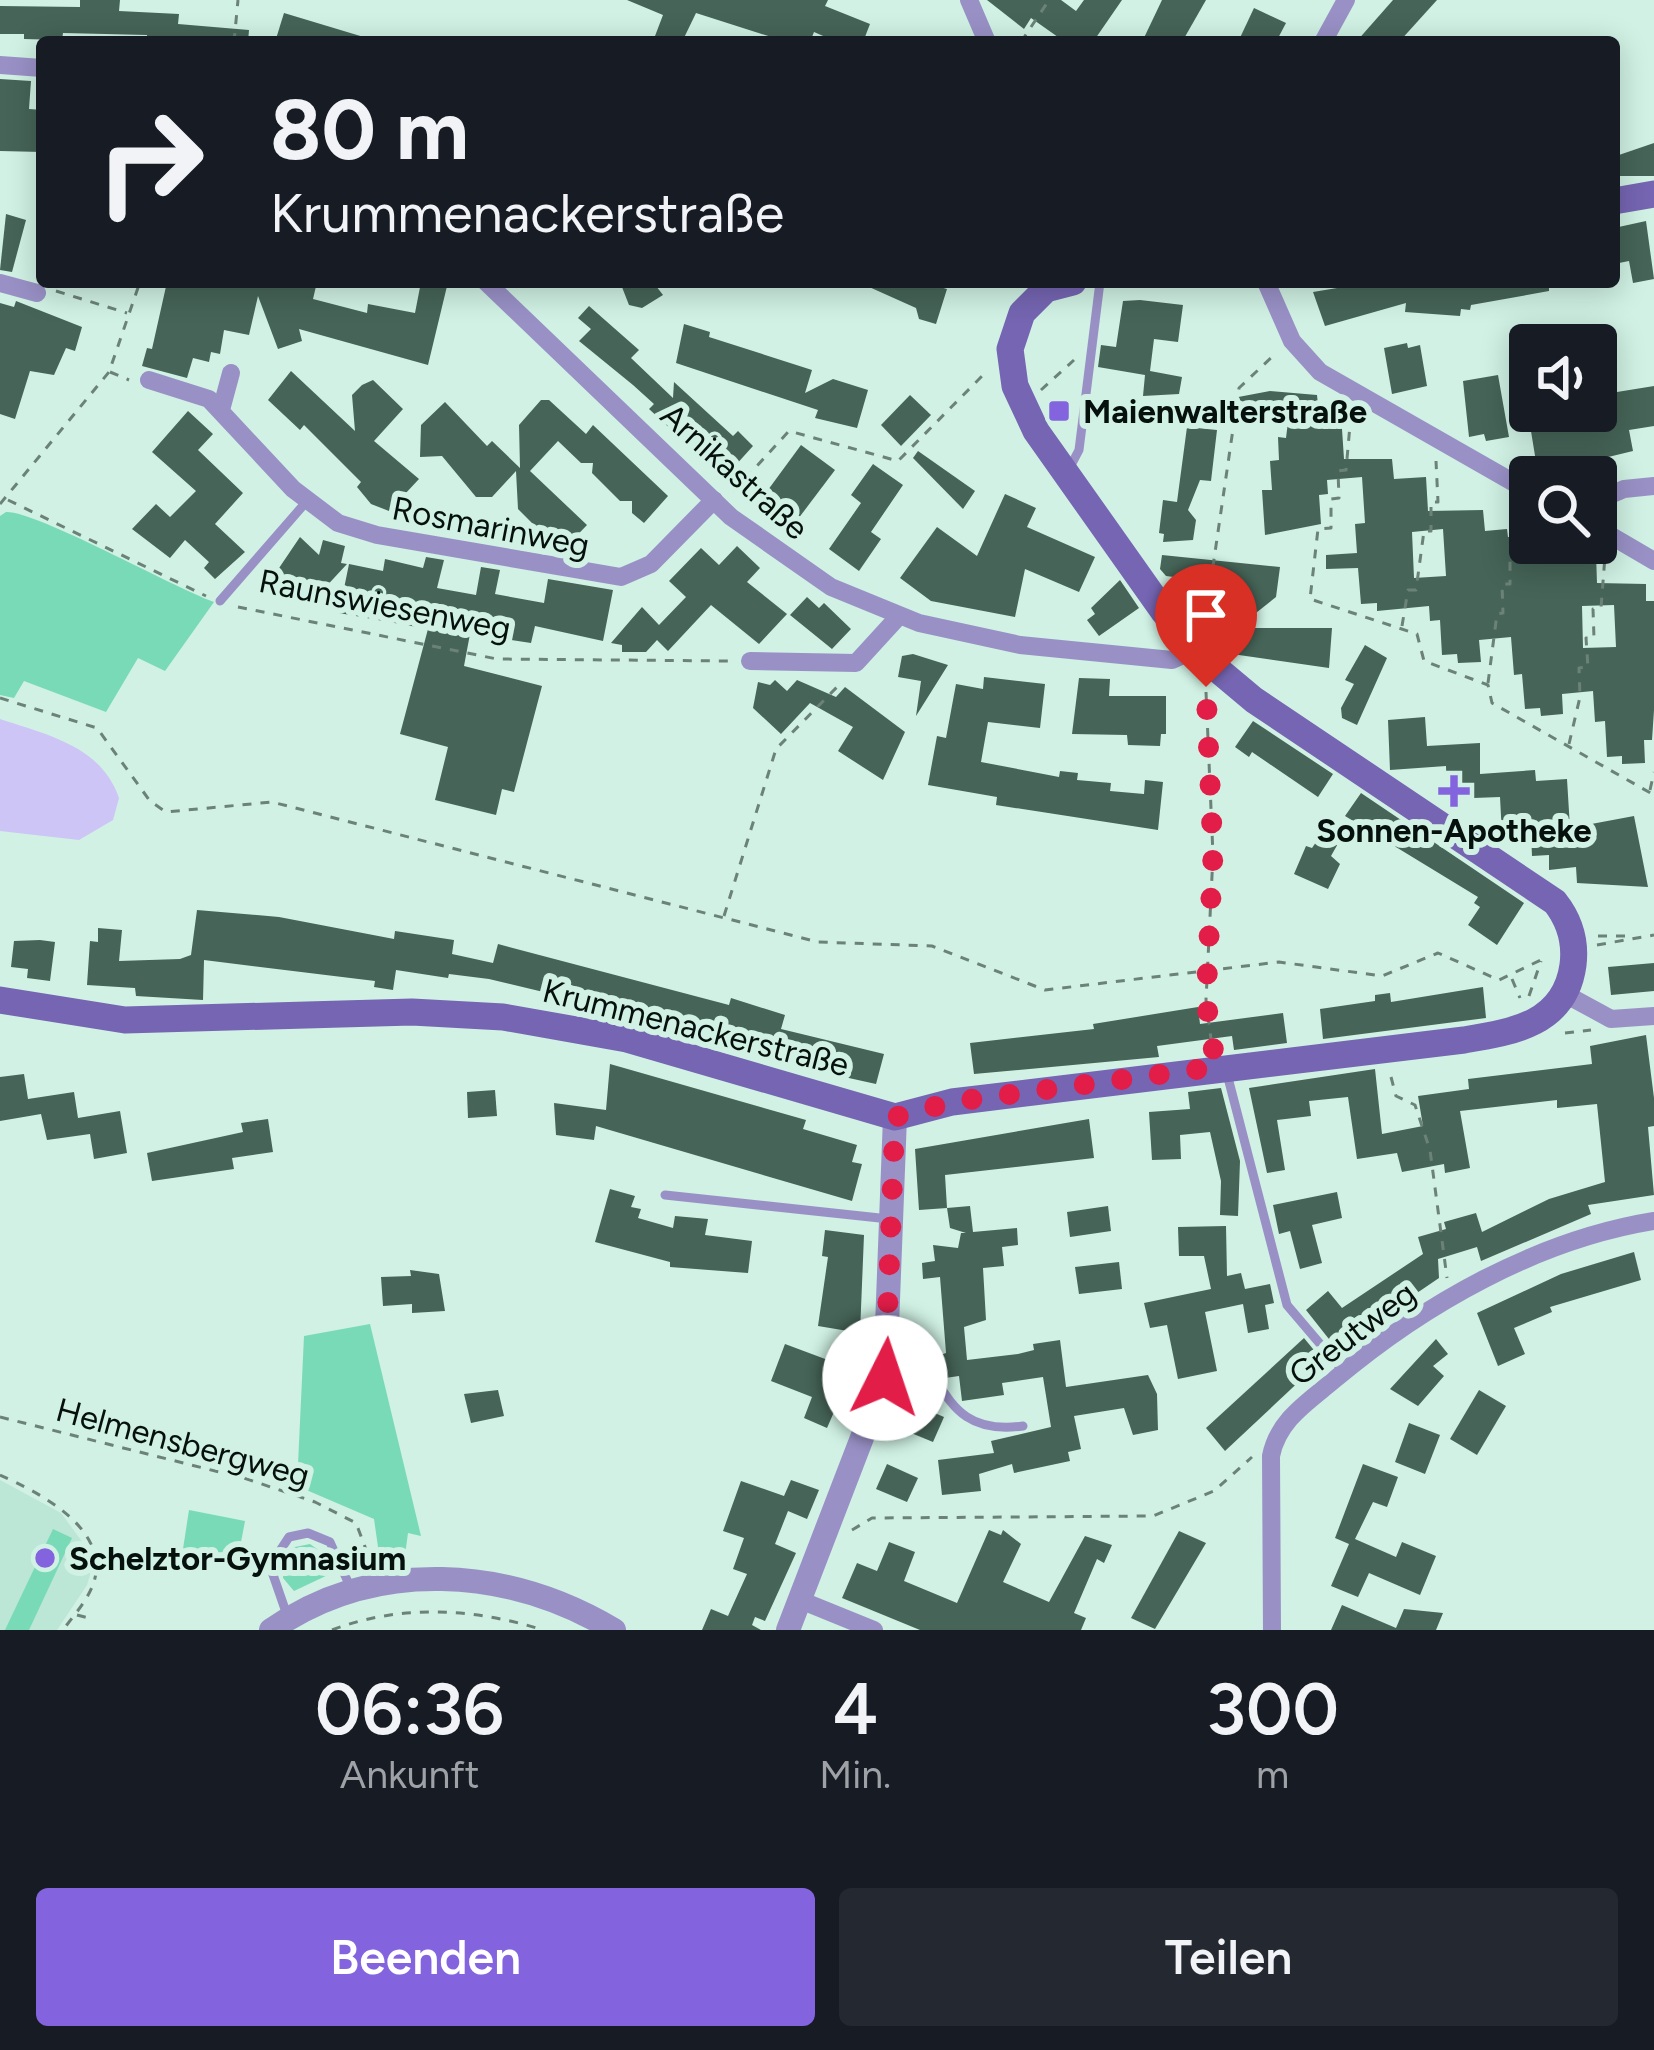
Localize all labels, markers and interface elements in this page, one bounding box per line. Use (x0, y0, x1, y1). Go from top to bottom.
text: 80 m (270, 79, 469, 180)
icon: right (72, 84, 228, 240)
text: Krummenackerstraße (270, 181, 784, 246)
map controls (1509, 324, 1617, 564)
button: sound (1509, 324, 1617, 432)
place label: Maienwalterstraße (1083, 392, 1367, 431)
street label: Arnikastraße (653, 395, 816, 548)
marker: Maienwalterstraße (1046, 398, 1072, 424)
button: search (1509, 456, 1617, 564)
street label: Rosmarinweg (389, 488, 593, 565)
street label: Raunswiesenweg (256, 561, 514, 648)
pin (1155, 564, 1257, 687)
icon: arrive (1173, 582, 1239, 648)
marker: Sonnen-Apotheke (1441, 778, 1467, 804)
place label: Sonnen-Apotheke (1316, 811, 1592, 850)
street label: Krummenackerstraße (539, 971, 853, 1084)
street label: Greutweg (1281, 1273, 1423, 1394)
position arrow (822, 1315, 948, 1441)
street label: Helmensbergweg (52, 1390, 314, 1495)
place label: Schelztor-Gymnasium (69, 1539, 406, 1578)
marker: Schelztor-Gymnasium (32, 1545, 58, 1571)
text: 06:36 (315, 1666, 504, 1752)
text: 4 (833, 1666, 878, 1752)
text: 300 (1206, 1666, 1339, 1752)
text: Ankunft (340, 1751, 480, 1798)
text: Min. (819, 1751, 891, 1798)
text: m (1256, 1751, 1289, 1798)
button: Beenden (36, 1888, 815, 2026)
button: Teilen (839, 1888, 1618, 2026)

